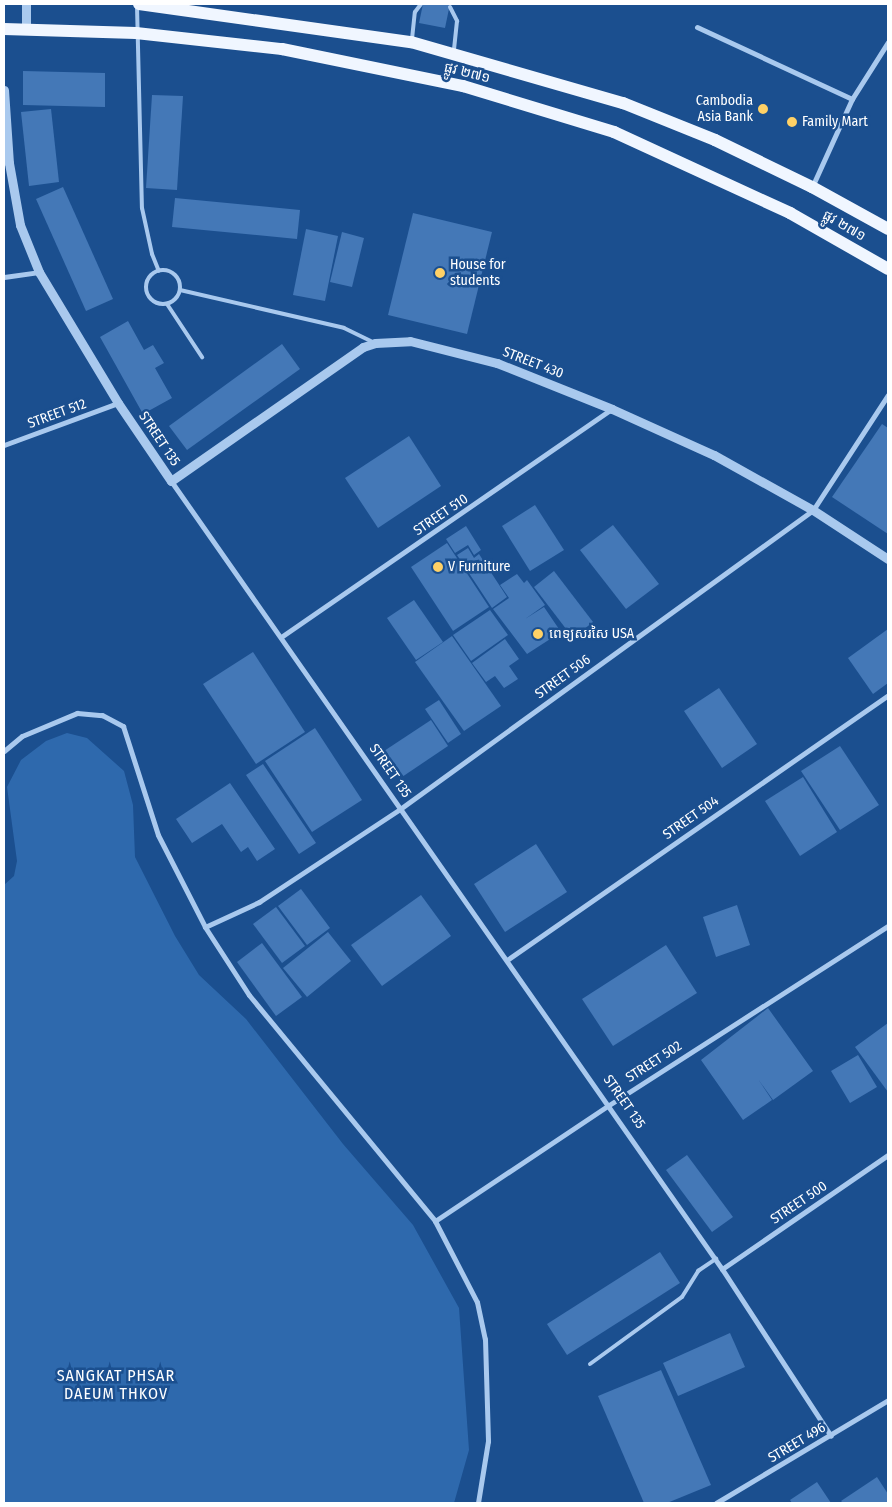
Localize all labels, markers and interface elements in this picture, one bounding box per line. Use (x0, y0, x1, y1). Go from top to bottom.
street label: ផ្លូវ ២៧១ (442, 59, 492, 87)
place label: Cambodia Asia Bank (696, 93, 753, 125)
marker: Cambodia Asia Bank (757, 103, 769, 115)
place label: Family Mart (802, 114, 868, 130)
marker: Family Mart (786, 116, 798, 128)
street label: ផ្លូវ ២៧១ (819, 207, 869, 245)
place label: House for students (450, 257, 506, 290)
marker: House for students (434, 267, 446, 279)
street label: STREET 430 (500, 344, 566, 382)
street label: STREET 512 (25, 396, 89, 432)
street label: STREET 135 (135, 409, 183, 469)
street label: STREET 510 (411, 491, 471, 539)
place label: V Furniture (448, 559, 510, 575)
marker: V Furniture (432, 561, 444, 573)
place label: ពេទ្យសរសៃ USA (549, 626, 634, 642)
marker: ពេទ្យសរសៃ USA (531, 627, 545, 641)
street label: STREET 506 (532, 651, 594, 703)
street label: STREET 135 (365, 741, 415, 801)
street label: STREET 504 (660, 793, 722, 843)
street label: STREET 502 (623, 1038, 685, 1086)
street label: STREET 135 (599, 1072, 649, 1132)
street label: STREET 500 (767, 1178, 831, 1228)
district label: SANGKAT PHSAR DAEUM THKOV (55, 1366, 177, 1404)
street label: STREET 496 (765, 1419, 829, 1467)

